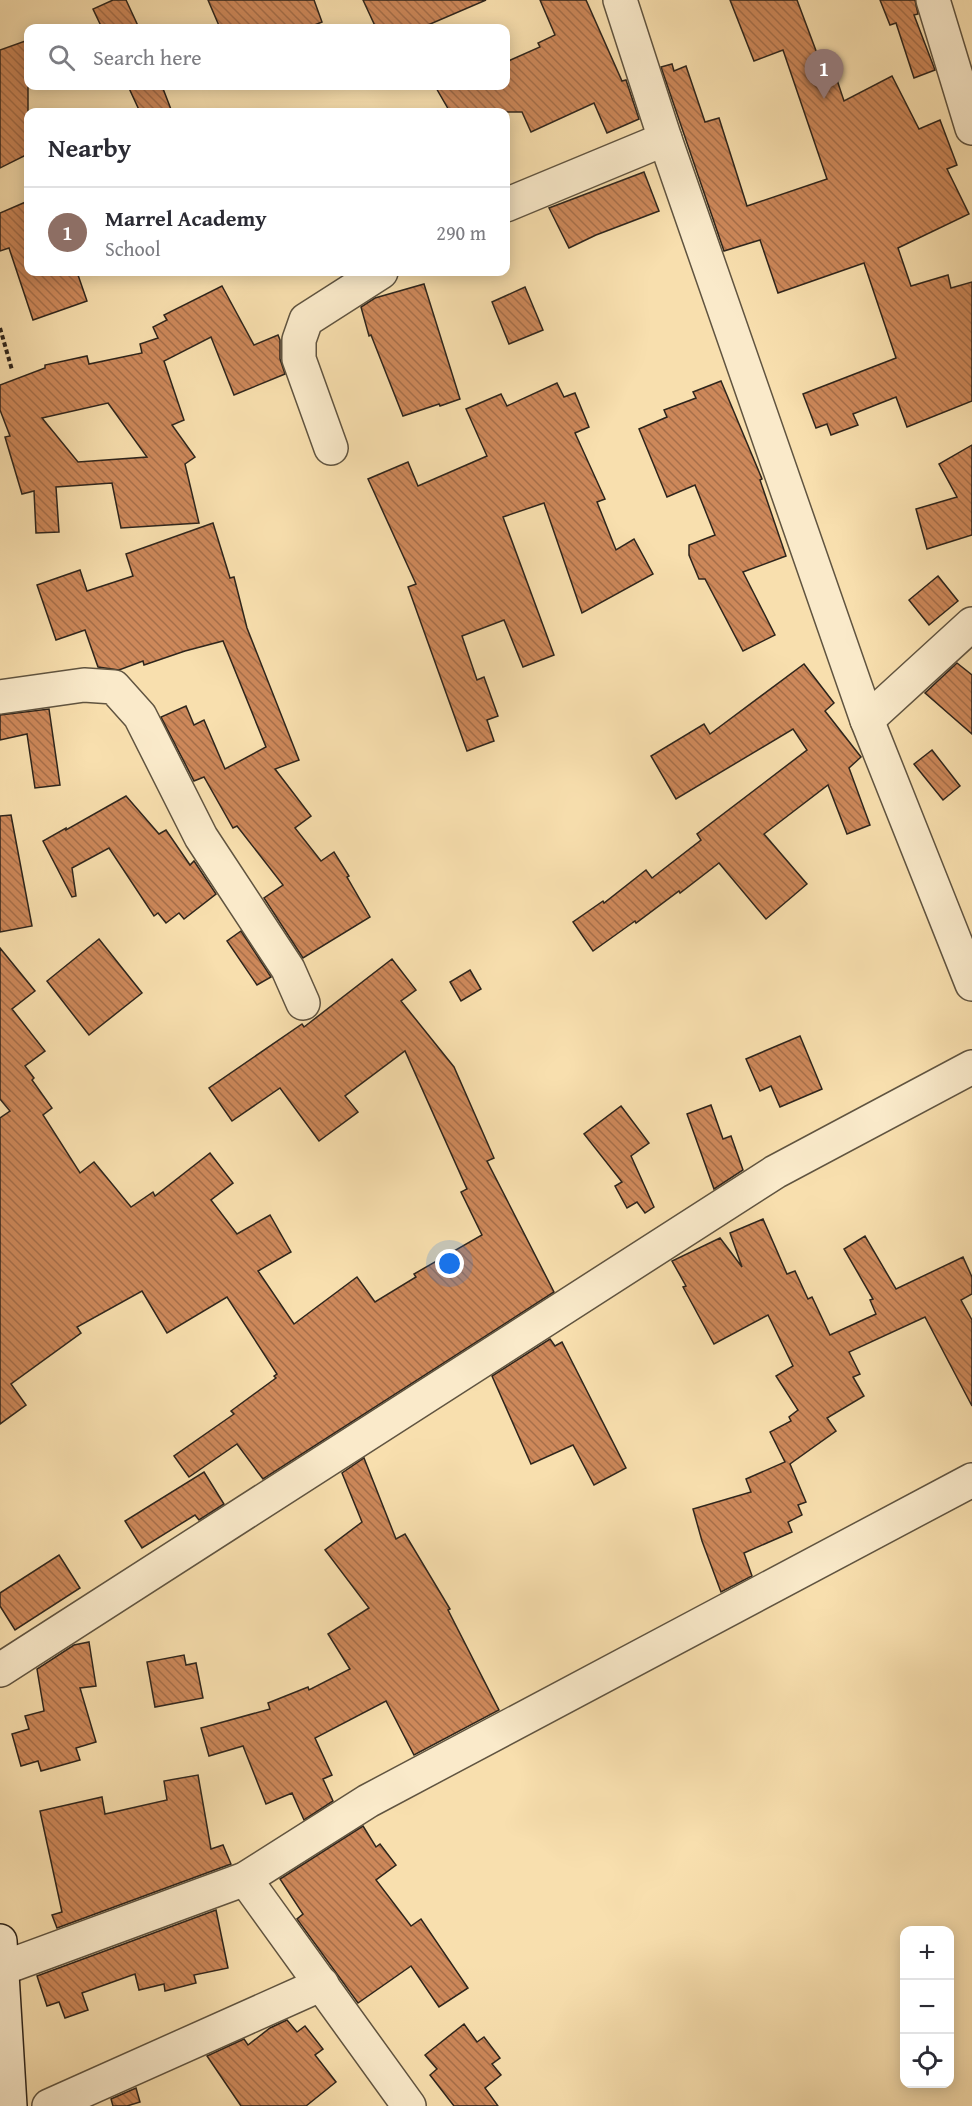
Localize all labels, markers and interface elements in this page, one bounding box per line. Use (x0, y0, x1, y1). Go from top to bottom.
search box (24, 24, 510, 90)
icon: search (45, 41, 78, 74)
text: Search here (93, 41, 202, 73)
pin: 1 (804, 50, 844, 99)
text: Nearby (48, 128, 131, 167)
text: Marrel Academy (105, 202, 267, 234)
text: 1 (62, 218, 73, 247)
text: 290 m (436, 218, 486, 247)
text: School (105, 234, 161, 263)
your location (435, 1249, 464, 1278)
map controls (900, 1926, 954, 2088)
button: + (900, 1926, 954, 1980)
button: − (900, 1980, 954, 2034)
button: locate (900, 2034, 954, 2088)

